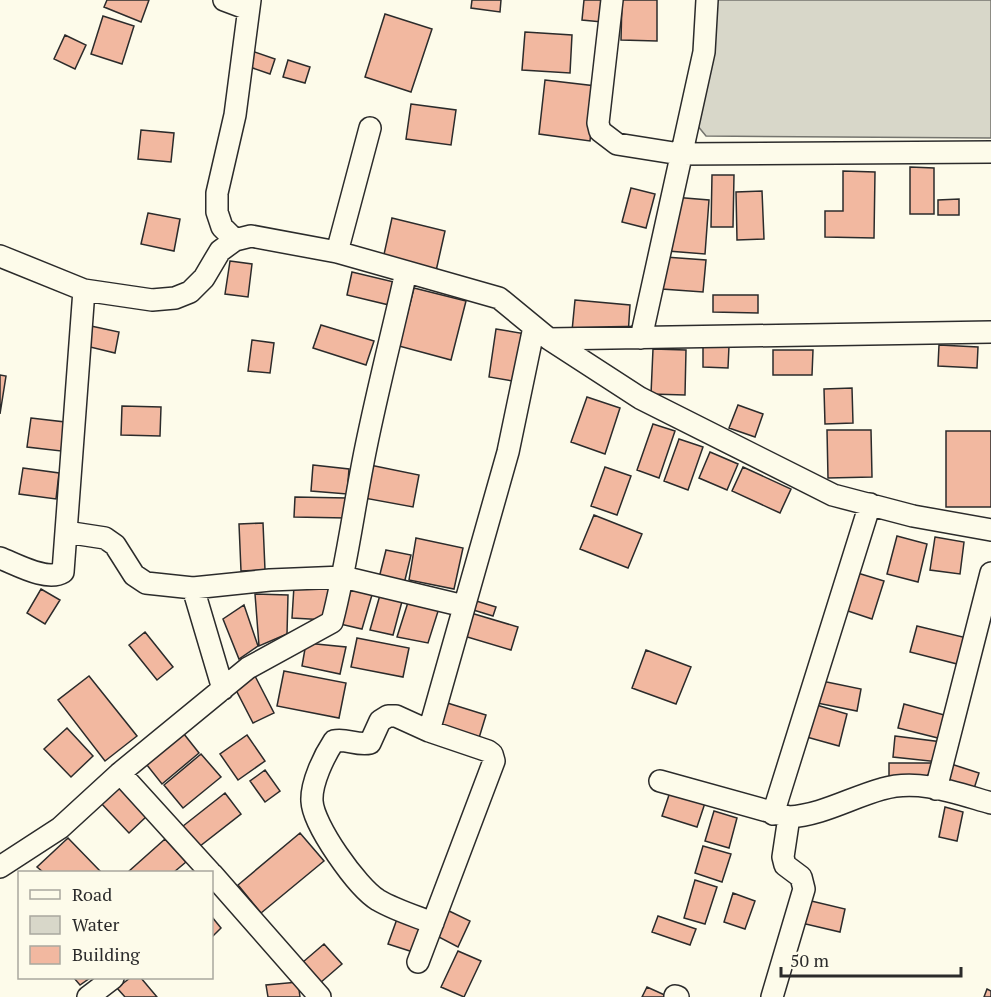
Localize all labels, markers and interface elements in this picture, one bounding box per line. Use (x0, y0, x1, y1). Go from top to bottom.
legend (18, 871, 213, 979)
text: Road (72, 882, 112, 906)
text: Water (72, 912, 119, 936)
scale bar (781, 940, 961, 978)
text: Building (72, 942, 140, 966)
text: 50 m (790, 948, 830, 972)

